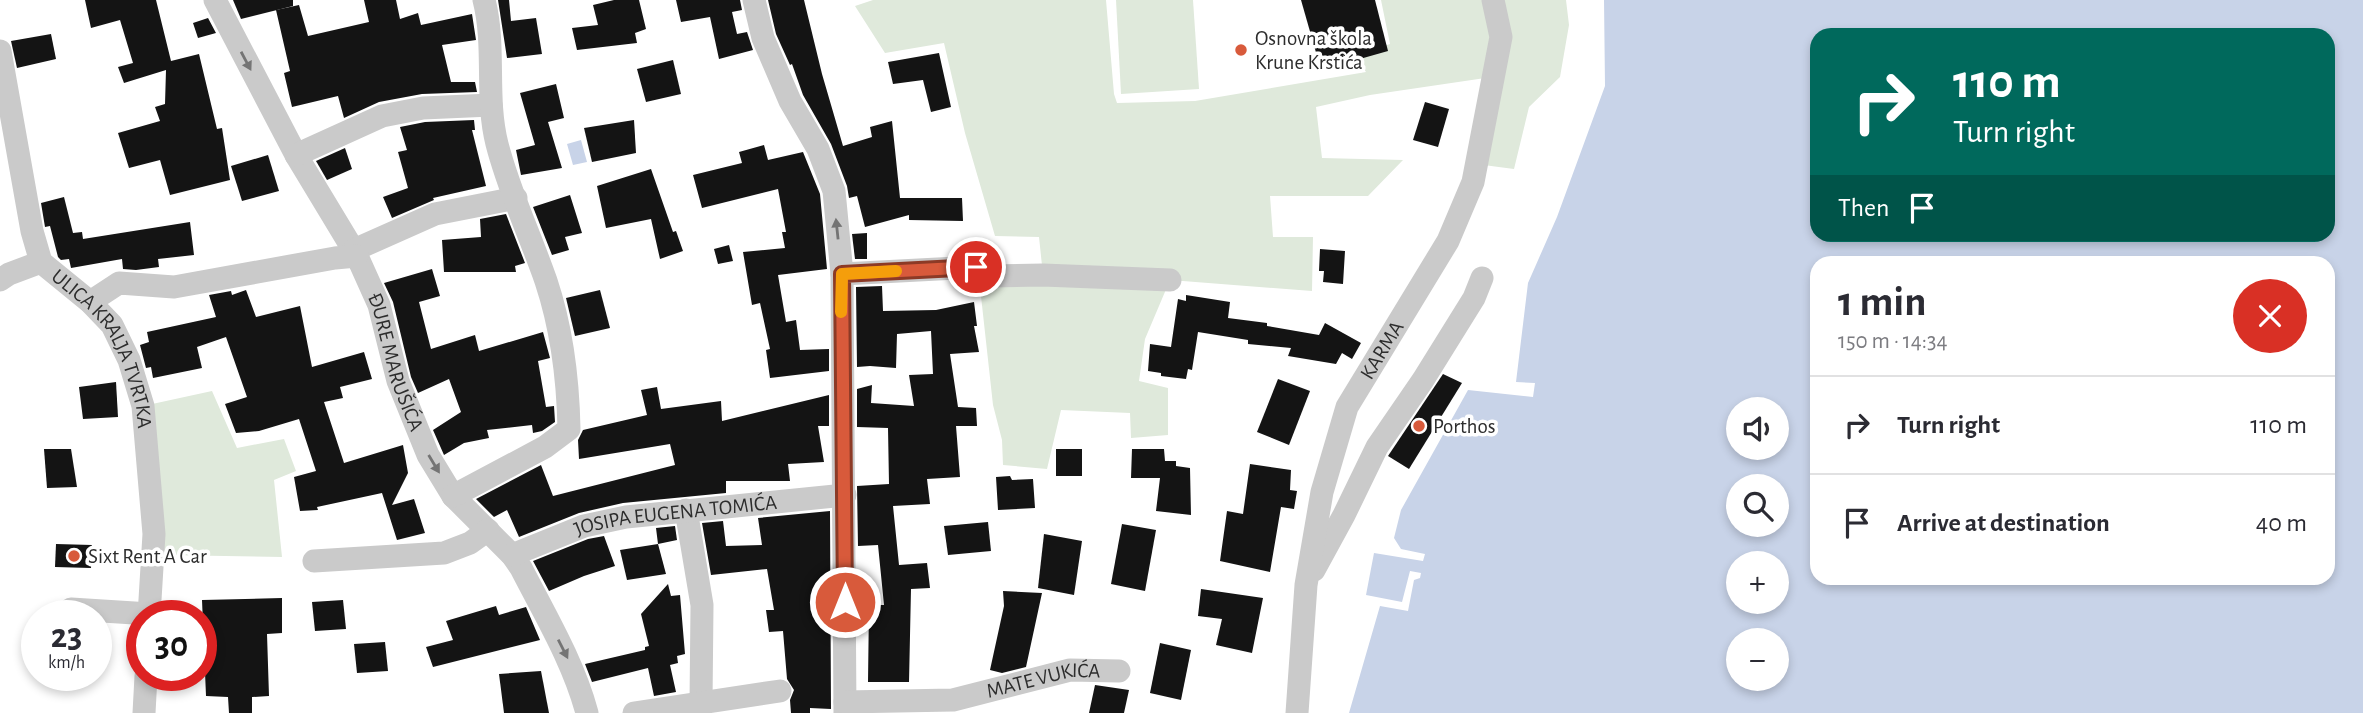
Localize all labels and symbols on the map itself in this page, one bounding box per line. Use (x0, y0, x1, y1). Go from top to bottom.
place label: Osnovna škola Krune Krstića (1255, 28, 1372, 73)
marker: Osnovna škola Krune Krstića (1233, 42, 1249, 58)
one-way arrow (240, 51, 252, 70)
one-way arrow (832, 217, 843, 239)
pin (946, 237, 1006, 297)
street label: ULICA KRALJA TVRTKA (48, 265, 155, 429)
street label: ĐURE MARUŠIĆA (364, 289, 428, 434)
street label: KARMA (1356, 317, 1407, 383)
place label: Porthos (1433, 416, 1496, 437)
marker: Porthos (1411, 418, 1427, 434)
one-way arrow (428, 455, 441, 474)
street label: JOSIPA EUGENA TOMIĆA (571, 491, 778, 539)
place label: Sixt Rent A Car (88, 546, 207, 567)
marker: Sixt Rent A Car (66, 548, 82, 564)
position arrow (808, 565, 882, 639)
speed limit sign: 30 (126, 600, 217, 691)
one-way arrow (557, 639, 568, 659)
street label: MATE VUKIĆA (984, 658, 1101, 702)

